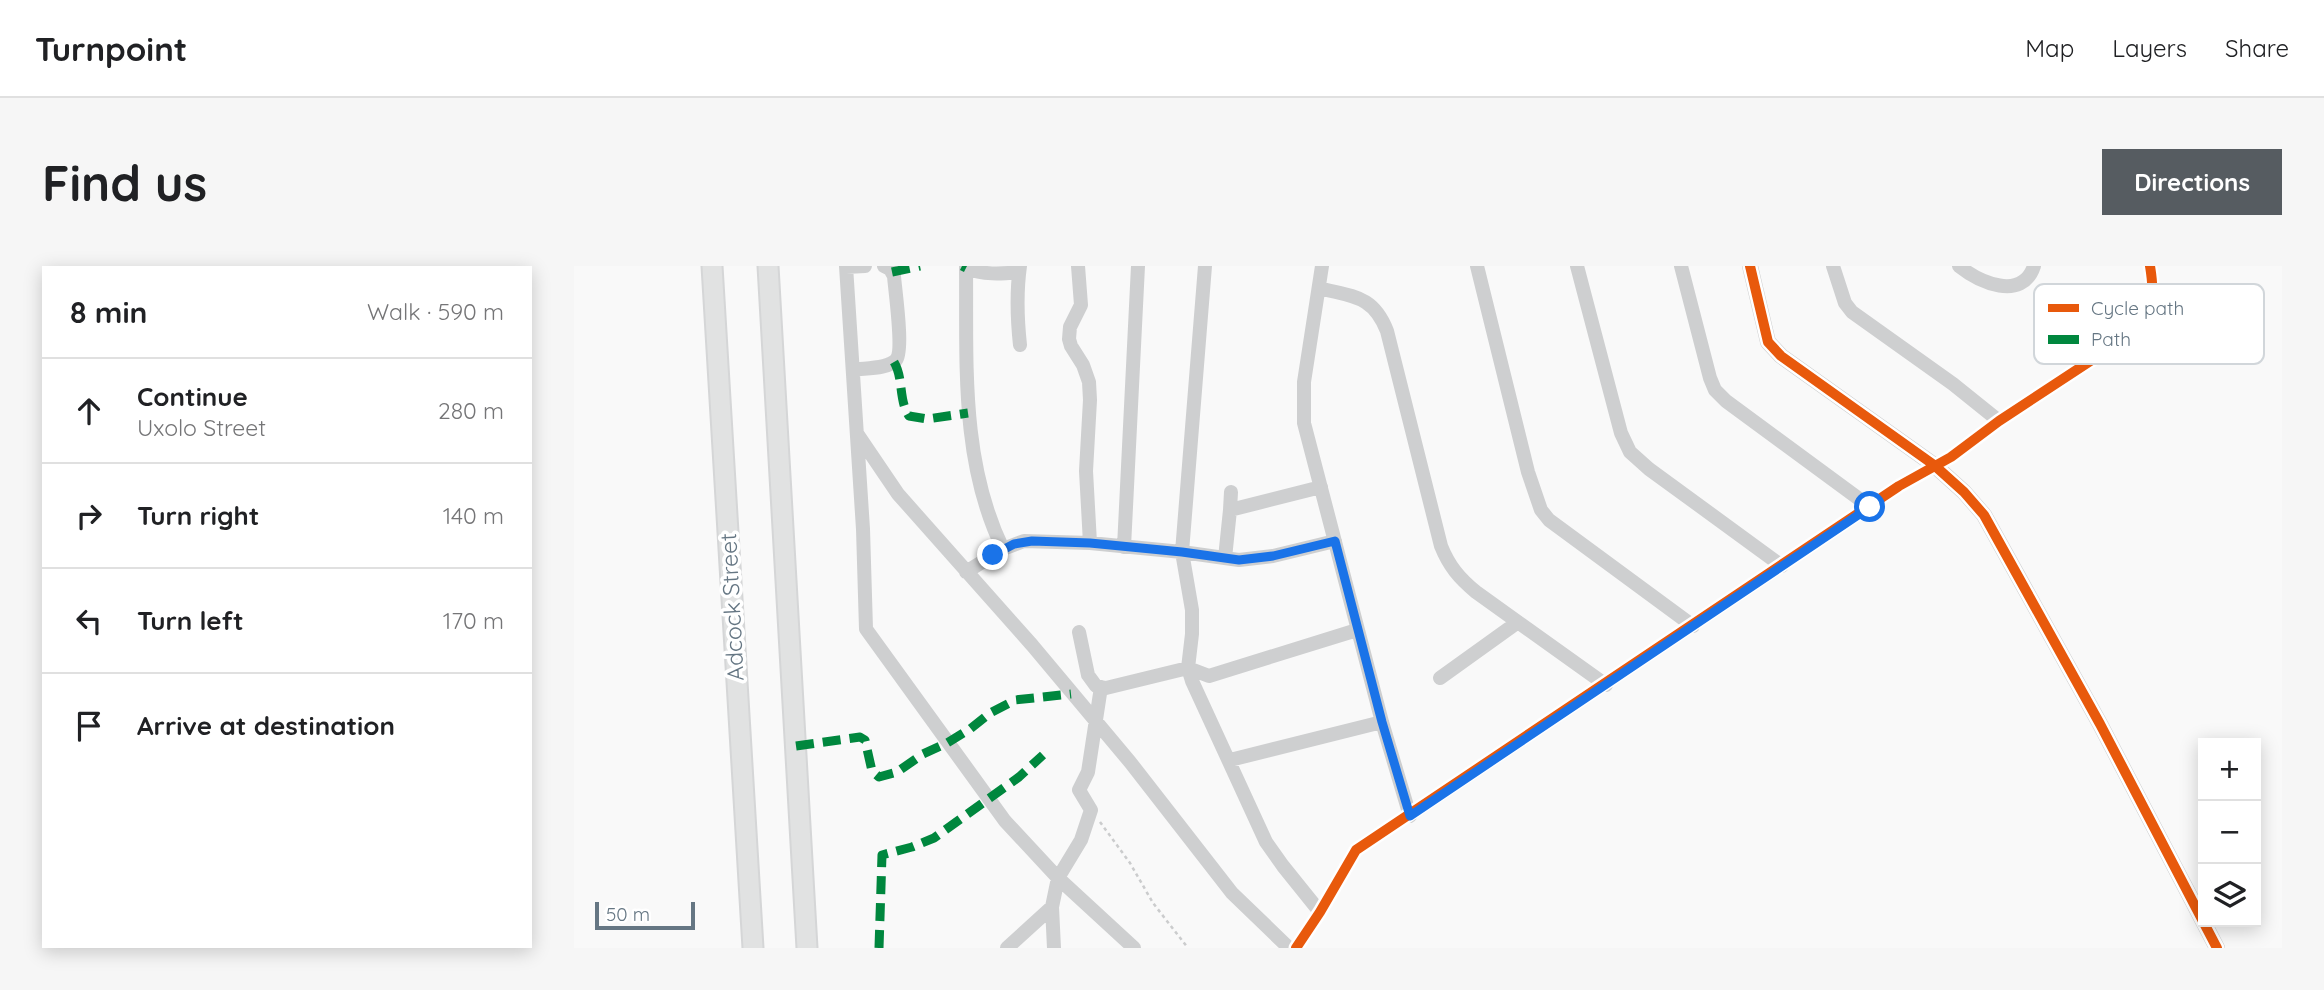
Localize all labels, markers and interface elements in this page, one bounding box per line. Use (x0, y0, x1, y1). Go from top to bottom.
text: Turnpoint (35, 28, 187, 69)
text: Map (2025, 33, 2074, 63)
text: Layers (2112, 33, 2187, 63)
text: Share (2225, 33, 2289, 63)
button: Directions (2102, 149, 2282, 215)
text: Find us (42, 152, 207, 213)
legend (2034, 284, 2264, 364)
text: 8 min (70, 293, 147, 331)
text: Cycle path (2091, 296, 2184, 320)
text: Walk · 590 m (367, 297, 504, 326)
text: Path (2091, 327, 2131, 351)
text: Continue (137, 380, 248, 413)
icon: ahead (70, 392, 108, 430)
text: 280 m (438, 396, 504, 425)
text: Uxolo Street (137, 413, 266, 442)
route start (1854, 491, 1885, 522)
icon: right (70, 497, 108, 535)
text: Turn right (137, 499, 259, 532)
text: 140 m (443, 501, 504, 530)
street label: Adcock Street (713, 532, 750, 682)
route end (977, 539, 1008, 570)
icon: left (70, 602, 108, 640)
text: Turn left (137, 604, 244, 637)
text: 170 m (443, 606, 504, 635)
icon: arrive (70, 707, 108, 745)
text: Arrive at destination (137, 709, 395, 742)
map controls (2198, 738, 2261, 927)
button: + (2198, 738, 2261, 801)
button: − (2198, 801, 2261, 864)
button: layers (2198, 864, 2261, 927)
scale bar (595, 899, 695, 931)
text: 50 m (606, 902, 650, 926)

